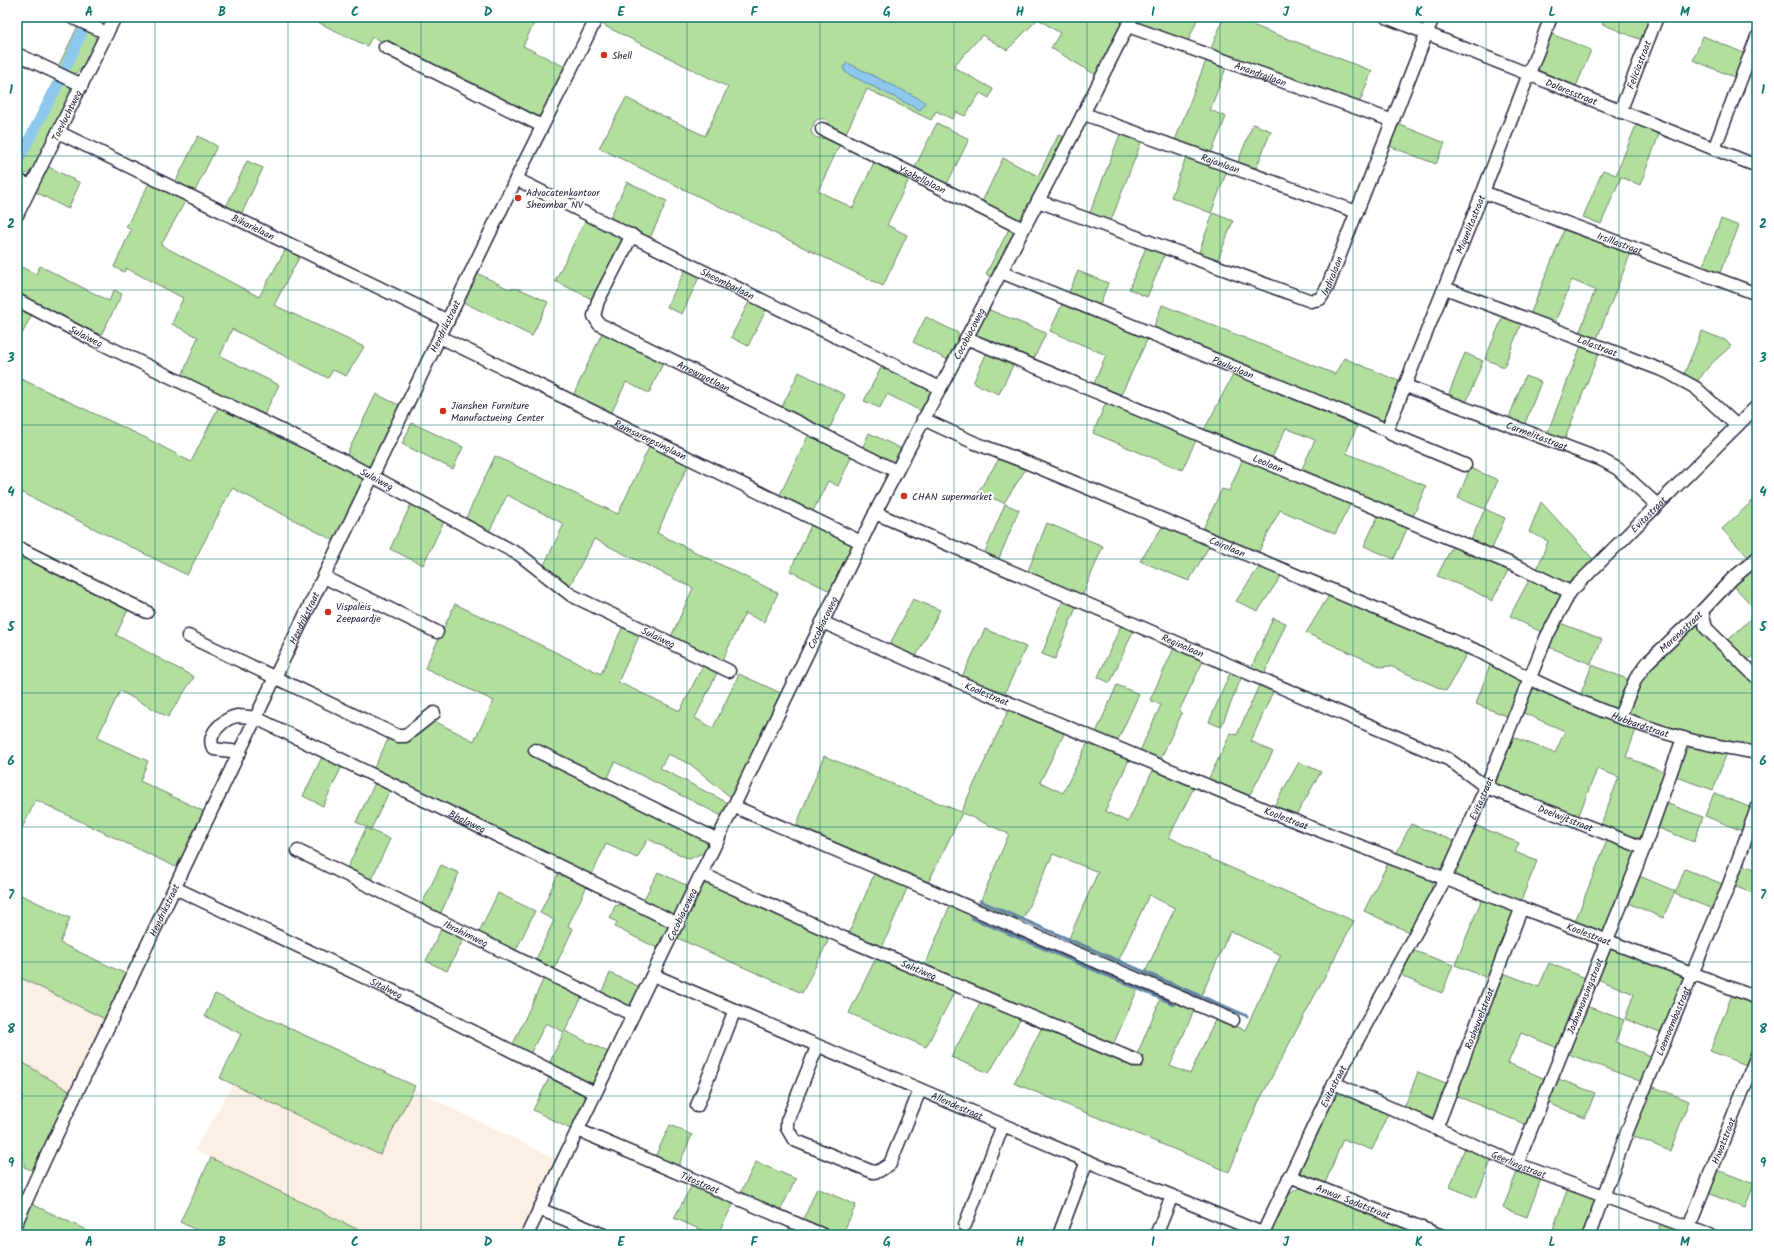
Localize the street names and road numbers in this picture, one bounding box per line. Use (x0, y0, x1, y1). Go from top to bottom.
street label: Feliciastraat (1623, 38, 1656, 91)
street label: Anandrajlaan (1232, 58, 1289, 91)
street label: Doloresstraat (1543, 75, 1600, 110)
street label: Toevluchtweg (48, 87, 87, 144)
street label: Rajanlaan (1198, 150, 1242, 178)
street label: Ysabellalaan (895, 161, 948, 198)
street label: Miquelitastraat (1452, 192, 1490, 256)
street label: Biharielaan (229, 210, 277, 245)
street label: Irsillastraat (1594, 228, 1645, 260)
street label: Indiralaan (1317, 254, 1348, 299)
street label: Sheombarlaan (698, 264, 757, 304)
street label: Hendrikstraat (426, 297, 465, 355)
street label: Cocobiacoweg (949, 305, 990, 363)
street label: Sulaiweg (66, 322, 105, 352)
street label: Lolastraat (1575, 332, 1620, 362)
street label: Pauluslaan (1210, 352, 1256, 384)
street label: Arrowrootlaan (674, 357, 733, 397)
street label: Ramsaroepsinglaan (611, 416, 689, 465)
street label: Carmelitastraat (1504, 417, 1570, 455)
street label: Leolaan (1250, 451, 1285, 478)
street label: Sulaiweg (357, 464, 396, 495)
street label: Evitastraat (1627, 493, 1671, 537)
street label: Cairolaan (1206, 533, 1248, 562)
street label: Hendrikstraat (285, 589, 324, 647)
street label: Cocobiacoweg (804, 594, 843, 652)
street label: Morenastraat (1656, 607, 1707, 657)
street label: Sulaiweg (639, 623, 678, 653)
street label: Reginalaan (1159, 630, 1206, 662)
street label: Koolestraat (962, 678, 1011, 711)
street label: Hubbardstraat (1609, 708, 1671, 742)
street label: Evitastraat (1465, 774, 1498, 823)
street label: Doelwijtstraat (1535, 801, 1595, 837)
street label: Koolestraat (1261, 803, 1311, 835)
street label: Bholaweg (446, 806, 488, 838)
street label: Hendrikstraat (145, 881, 184, 939)
street label: Cocobiacoweg (663, 885, 702, 944)
street label: Ibrahimweg (440, 916, 491, 952)
street label: Koolestraat (1564, 919, 1613, 950)
street label: Sahtiweg (898, 956, 939, 985)
street label: Jadnanansingstraat (1563, 956, 1608, 1037)
street label: Sitalweg (367, 974, 406, 1004)
street label: Loemoembastraat (1652, 984, 1695, 1059)
street label: Rosheuvelstraat (1461, 985, 1499, 1052)
street label: Evitastraat (1317, 1062, 1351, 1110)
street label: Allendestraat (928, 1088, 985, 1125)
street label: Hiwatstraat (1708, 1115, 1741, 1167)
street label: Geerlingstraat (1489, 1147, 1549, 1183)
street label: Titostraat (678, 1168, 722, 1199)
street label: Anwar Sadatstraat (1313, 1180, 1393, 1224)

